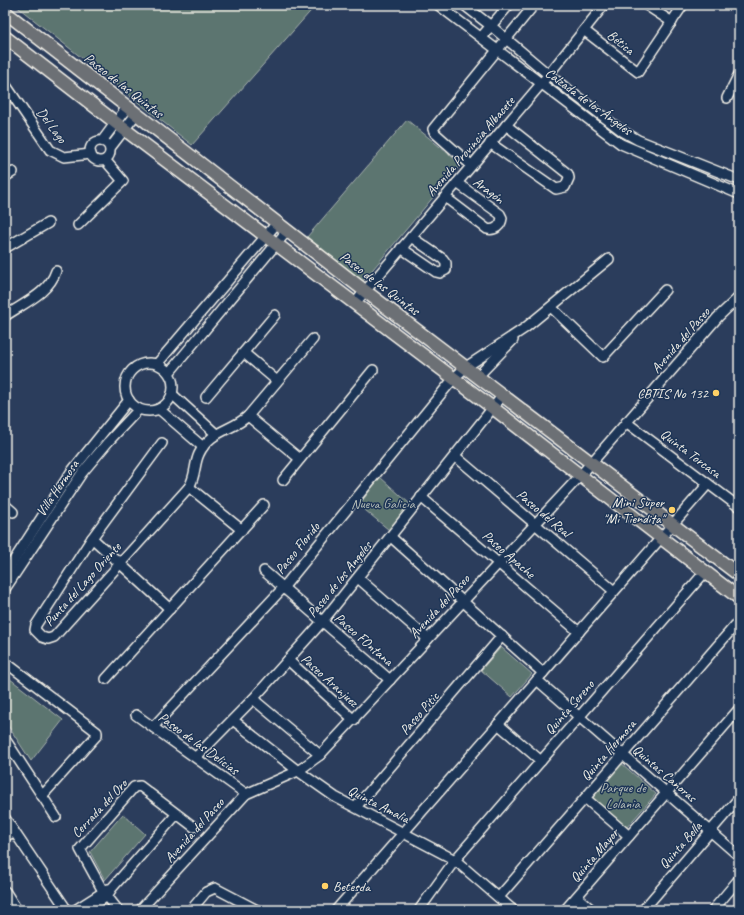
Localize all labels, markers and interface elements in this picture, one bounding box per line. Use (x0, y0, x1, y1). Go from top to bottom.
street label: Bética (604, 26, 639, 59)
street label: Paseo de las Quintas (81, 49, 167, 122)
street label: Calzada de los Ángeles (542, 64, 636, 139)
street label: Avenida Provincia Albacete (422, 92, 519, 200)
street label: Del Lago (33, 104, 71, 147)
street label: Aragón (470, 173, 508, 208)
street label: Paseo de las Quintas (336, 248, 424, 320)
street label: Avenida del Paseo (647, 303, 714, 377)
place label: CBTIS No 132 (637, 385, 710, 402)
marker: CBTIS No 132 (711, 388, 721, 398)
street label: Quinta Torcasa (657, 425, 725, 482)
street label: Villa Hermosa (32, 456, 83, 520)
street label: Paseo del Real (513, 486, 576, 543)
place label: Mini Super "Mi Tiendita" (603, 494, 667, 527)
park label: Nueva Galicia (351, 495, 416, 512)
marker: Mini Super "Mi Tiendita" (667, 505, 677, 515)
street label: Paseo Florido (271, 518, 324, 578)
street label: Paseo Apache (479, 527, 540, 583)
street label: Paseo de los Angeles (303, 537, 376, 621)
street label: Punta del Lago Oriente (40, 538, 125, 630)
street label: Avenida del Paseo (405, 570, 474, 642)
street label: Paseo FOntana (331, 609, 398, 670)
street label: Paseo Aranjuez (298, 650, 363, 712)
street label: Quinta Sereno (541, 676, 598, 738)
street label: Paseo Pitic (396, 688, 443, 738)
street label: Paseo de las Delicias (155, 709, 243, 779)
street label: Quinta Hermosa (577, 715, 640, 784)
street label: Quintas Canoras (629, 741, 701, 807)
street label: Cerrada del Oro (68, 774, 132, 841)
park label: Parque de Lolania (600, 779, 647, 812)
street label: Quinta Amalia (345, 782, 413, 828)
street label: Avenida del Paseo (161, 794, 229, 866)
street label: Quinta Bella (655, 817, 706, 872)
street label: Quinta Mayor (566, 823, 624, 886)
place label: Betesda (333, 878, 371, 895)
marker: Betesda (320, 881, 330, 891)

